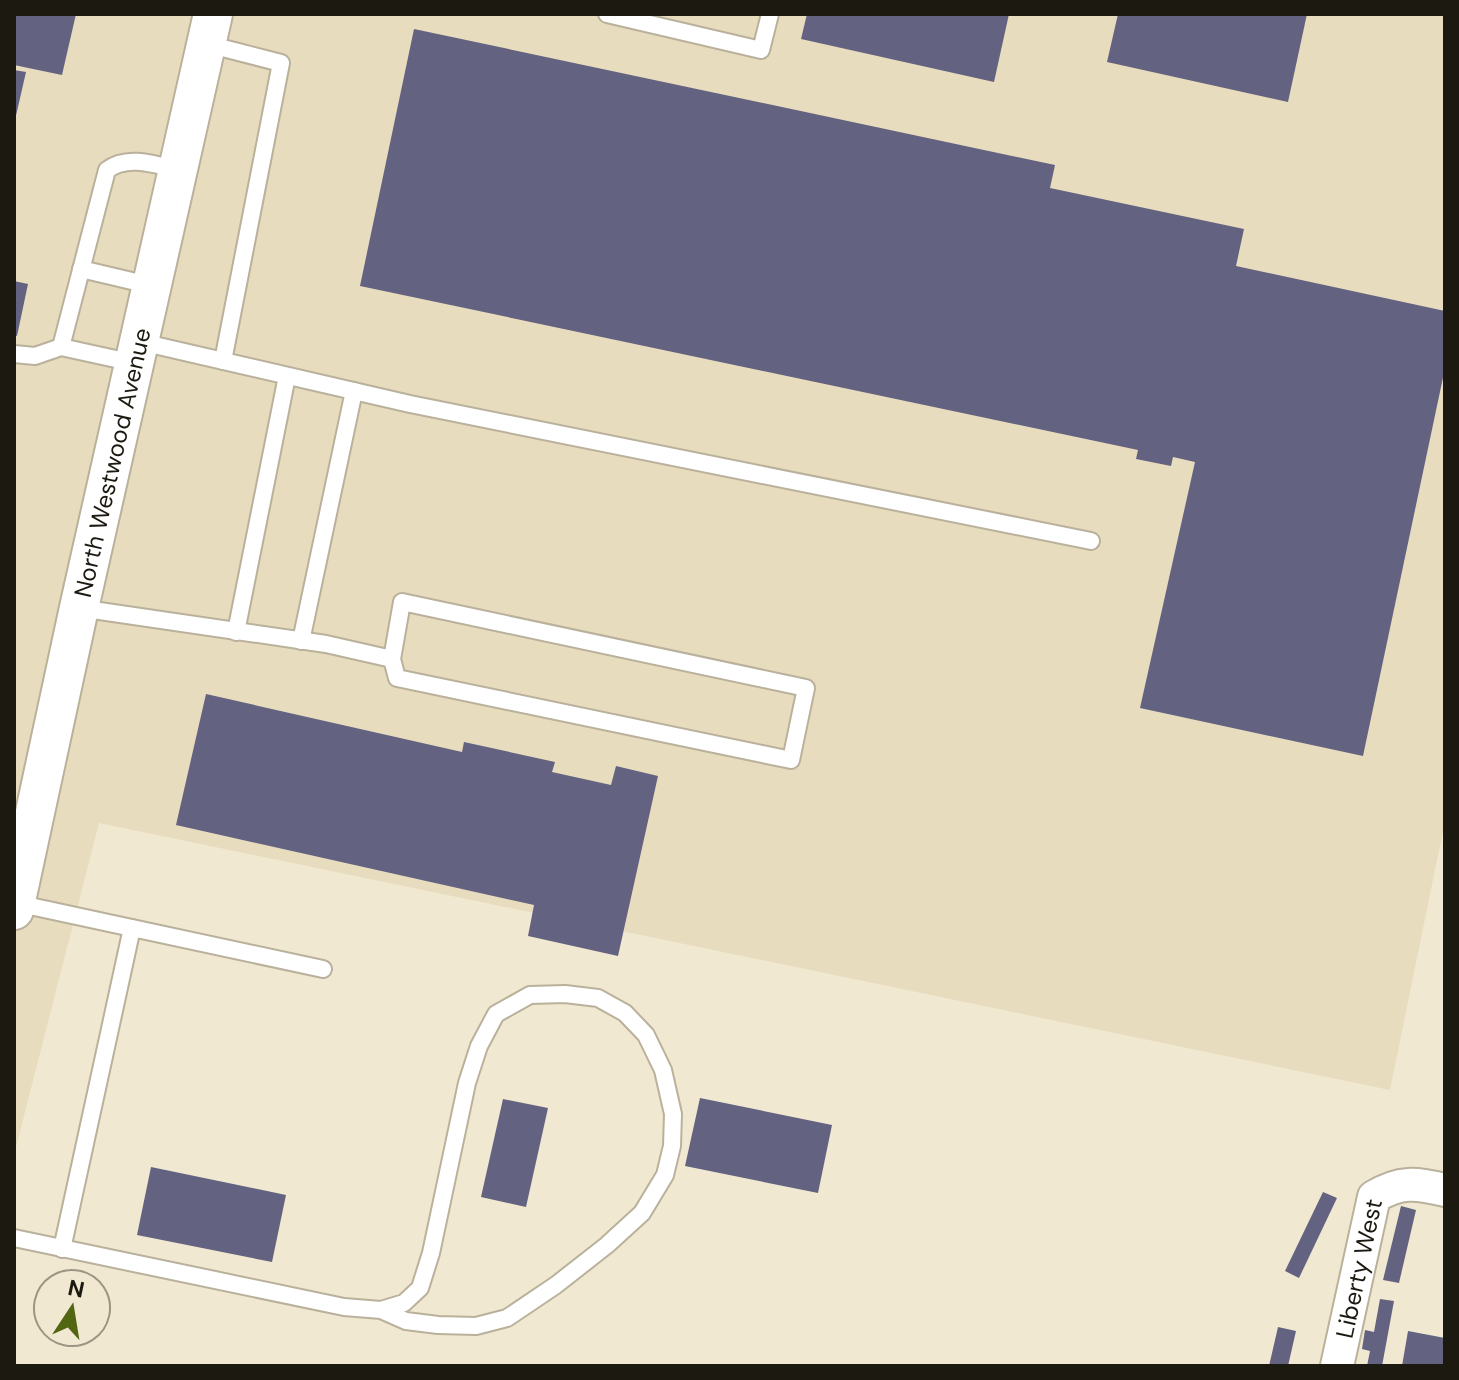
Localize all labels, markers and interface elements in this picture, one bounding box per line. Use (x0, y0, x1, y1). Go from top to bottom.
street label: North Westwood Avenue (66, 325, 157, 600)
street label: Liberty West (1328, 1196, 1389, 1341)
north arrow (32, 1268, 112, 1348)
text: N (65, 1273, 87, 1305)

